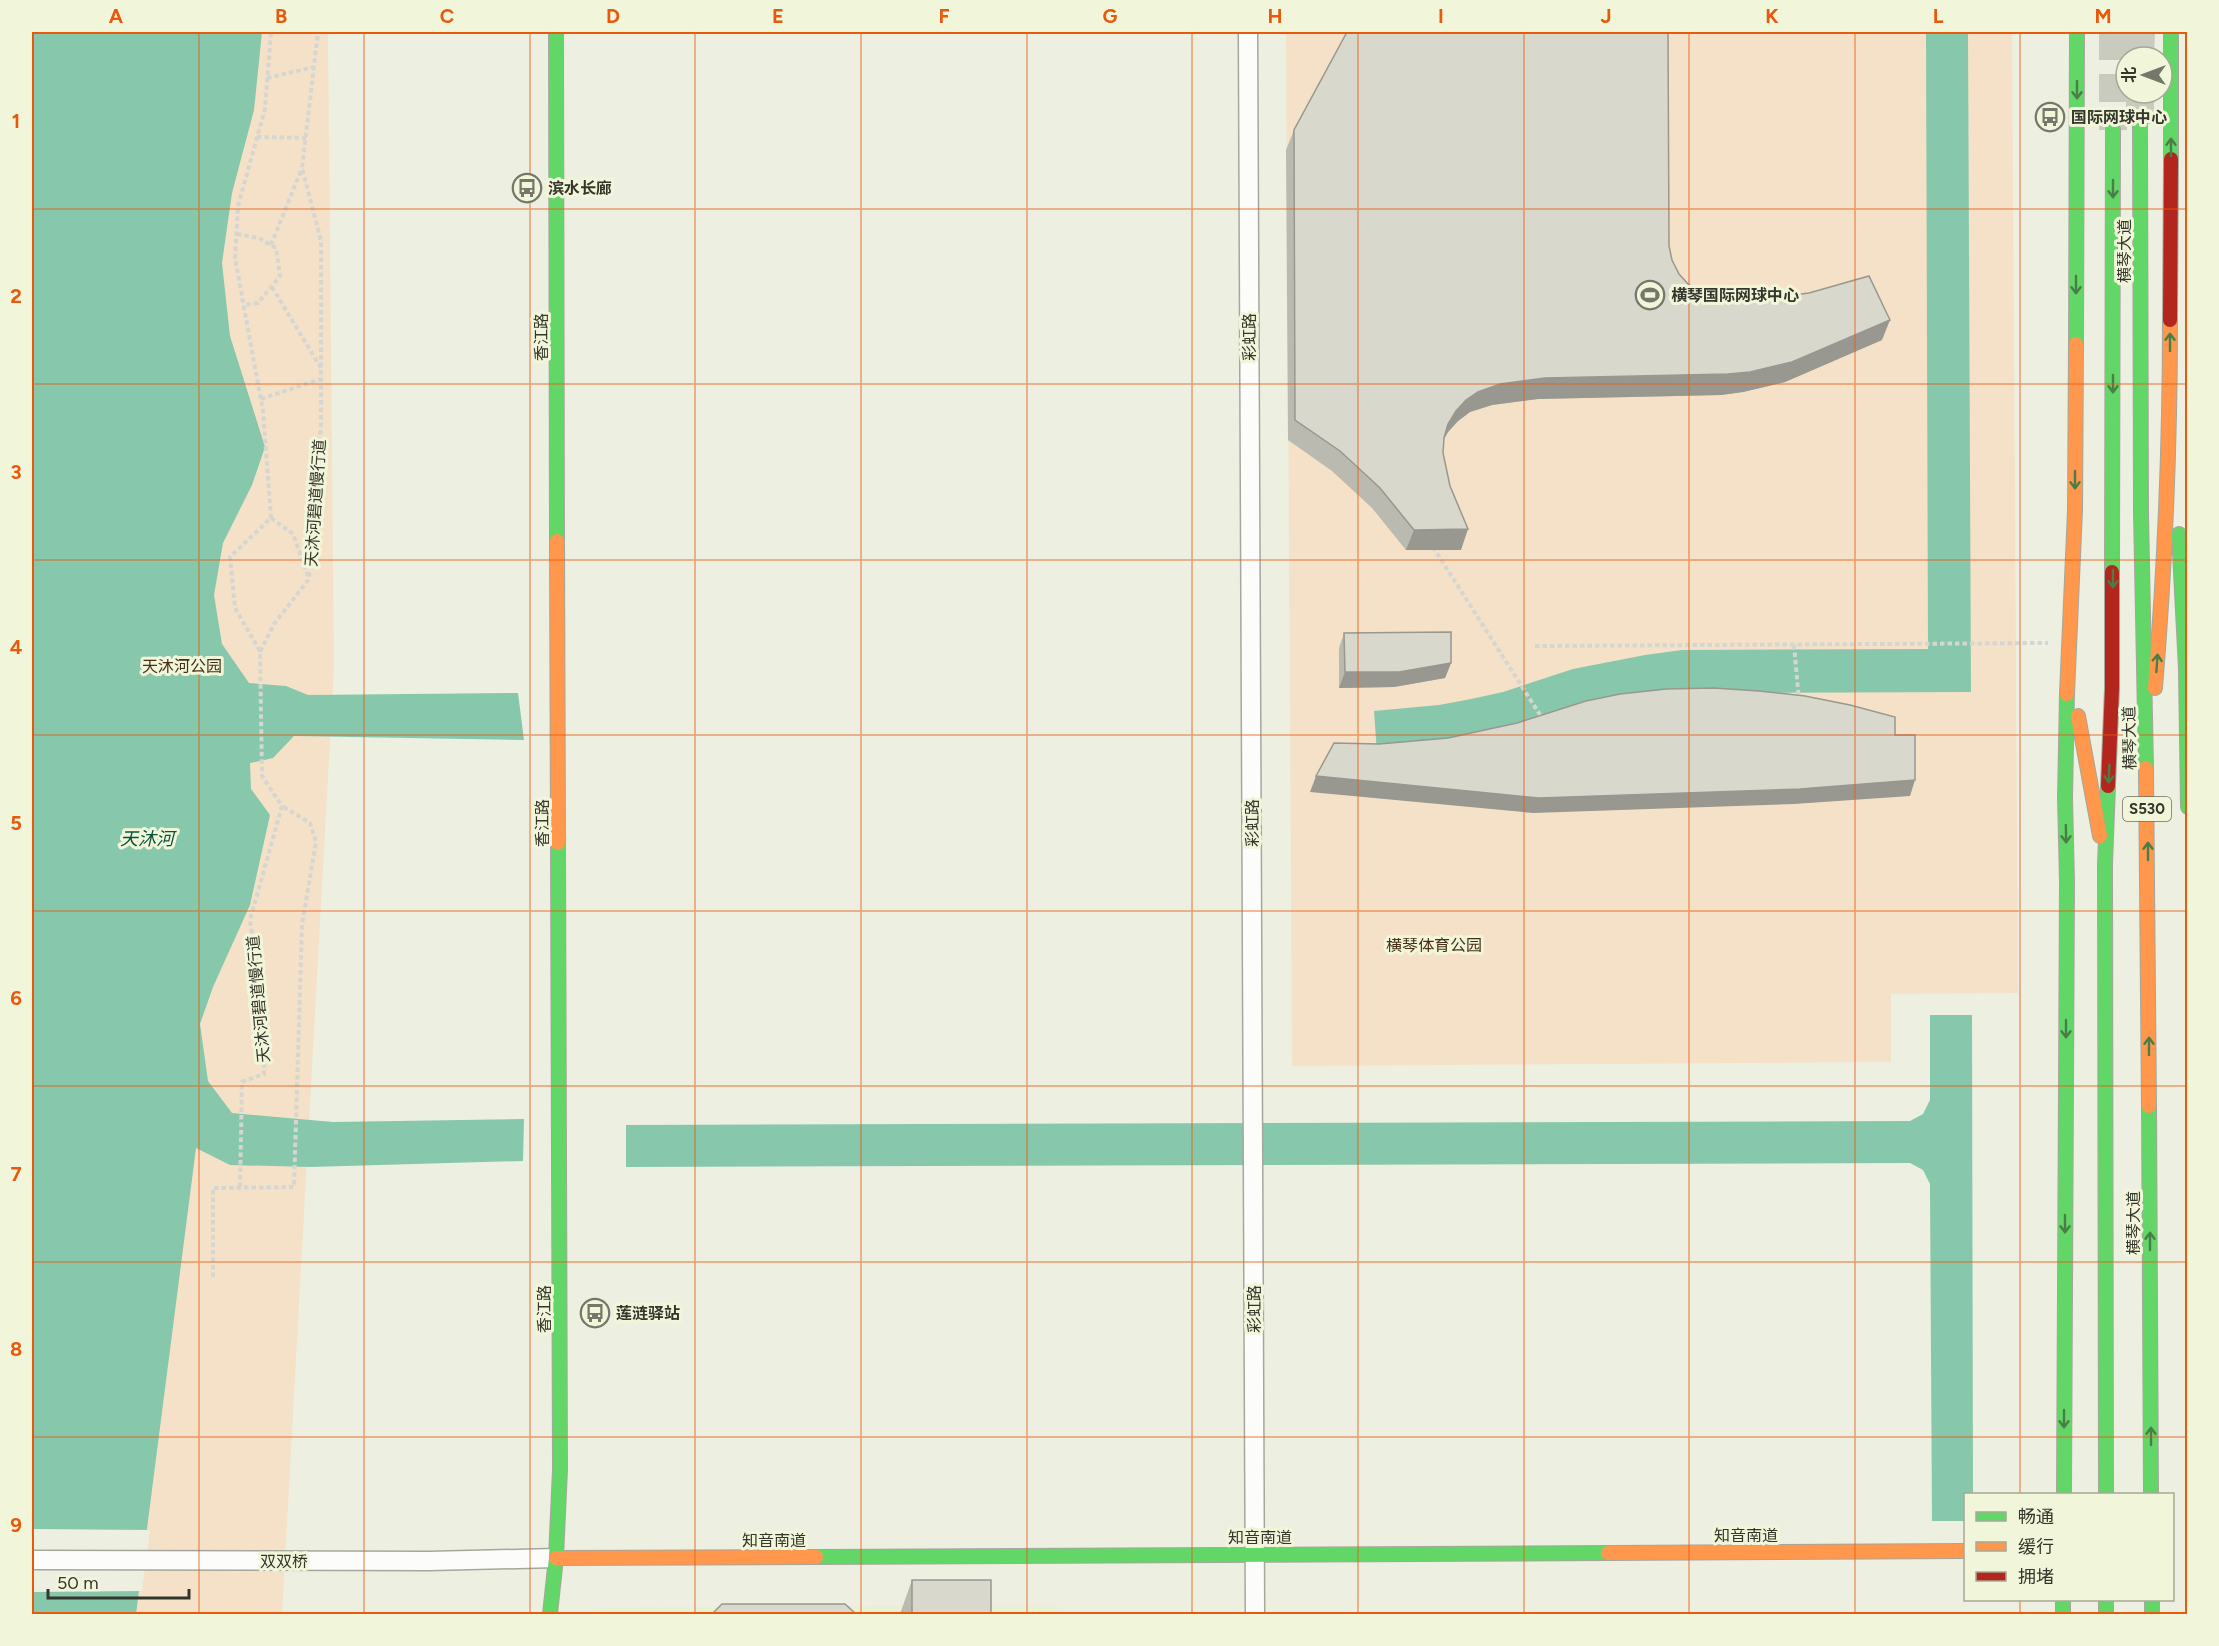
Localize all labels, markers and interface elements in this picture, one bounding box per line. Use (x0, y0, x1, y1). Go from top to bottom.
text: A (109, 4, 124, 28)
text: B (275, 4, 287, 28)
text: C (440, 4, 454, 28)
text: D (606, 4, 620, 28)
text: E (772, 4, 784, 28)
text: F (938, 4, 950, 28)
text: G (1103, 4, 1118, 28)
text: H (1268, 4, 1283, 28)
text: I (1438, 4, 1444, 28)
text: J (1600, 4, 1612, 28)
text: K (1765, 4, 1779, 28)
text: L (1933, 4, 1944, 28)
text: M (2094, 4, 2112, 28)
north arrow (2114, 45, 2174, 105)
text: 北 (2120, 67, 2139, 83)
one-way arrow (2071, 79, 2083, 99)
bus stop icon: 国际网球中心 (2034, 101, 2066, 133)
place label: 国际网球中心 (2071, 108, 2167, 127)
text: 1 (12, 109, 20, 133)
one-way arrow (2165, 137, 2177, 157)
bus stop icon: 滨水长廊 (511, 172, 543, 204)
one-way arrow (2107, 178, 2119, 198)
place label: 滨水长廊 (548, 179, 612, 198)
street label: 横琴大道 (2115, 219, 2134, 283)
one-way arrow (2070, 274, 2082, 294)
sports icon: 横琴国际网球中心 (1634, 279, 1666, 311)
text: 2 (10, 284, 22, 308)
place label: 横琴国际网球中心 (1671, 286, 1799, 305)
street label: 香江路 (532, 313, 551, 361)
street label: 彩虹路 (1240, 313, 1259, 361)
one-way arrow (2164, 332, 2176, 352)
one-way arrow (2107, 373, 2119, 393)
street label: 天沐河碧道慢行道 (302, 439, 329, 568)
text: 3 (10, 460, 22, 484)
one-way arrow (2069, 469, 2081, 489)
one-way arrow (2107, 568, 2119, 588)
text: 4 (10, 635, 23, 659)
one-way arrow (2152, 653, 2163, 673)
park label: 天沐河公园 (142, 657, 222, 676)
street label: 横琴大道 (2119, 706, 2140, 770)
one-way arrow (2103, 763, 2114, 783)
road number: S530 (2123, 797, 2171, 821)
street label: 香江路 (533, 799, 552, 847)
street label: 彩虹路 (1243, 799, 1262, 847)
text: 5 (10, 811, 22, 835)
one-way arrow (2060, 824, 2072, 844)
water label: 天沐河 (120, 828, 177, 850)
one-way arrow (2142, 842, 2154, 862)
street label: 天沐河碧道慢行道 (243, 934, 274, 1064)
park label: 横琴体育公园 (1386, 936, 1482, 955)
text: 6 (10, 986, 22, 1010)
one-way arrow (2060, 1019, 2072, 1039)
one-way arrow (2143, 1037, 2155, 1057)
text: 7 (10, 1162, 22, 1186)
street label: 横琴大道 (2124, 1191, 2143, 1255)
one-way arrow (2059, 1214, 2071, 1234)
one-way arrow (2144, 1232, 2156, 1252)
street label: 香江路 (535, 1285, 554, 1333)
street label: 彩虹路 (1245, 1285, 1264, 1333)
bus stop icon: 莲涟驿站 (579, 1297, 611, 1329)
place label: 莲涟驿站 (616, 1304, 680, 1323)
text: 8 (10, 1337, 22, 1361)
one-way arrow (2058, 1409, 2070, 1429)
one-way arrow (2145, 1427, 2157, 1447)
legend (1964, 1493, 2174, 1601)
text: 畅通 (2018, 1506, 2054, 1528)
text: 9 (10, 1513, 22, 1537)
street label: 知音南道 (1714, 1526, 1778, 1545)
street label: 知音南道 (1228, 1528, 1292, 1547)
street label: 知音南道 (742, 1531, 806, 1550)
text: 缓行 (2018, 1536, 2054, 1558)
street label: 双双桥 (260, 1552, 308, 1571)
scale bar (48, 1562, 189, 1600)
text: 拥堵 (2018, 1566, 2054, 1588)
text: 50 m (57, 1572, 99, 1594)

